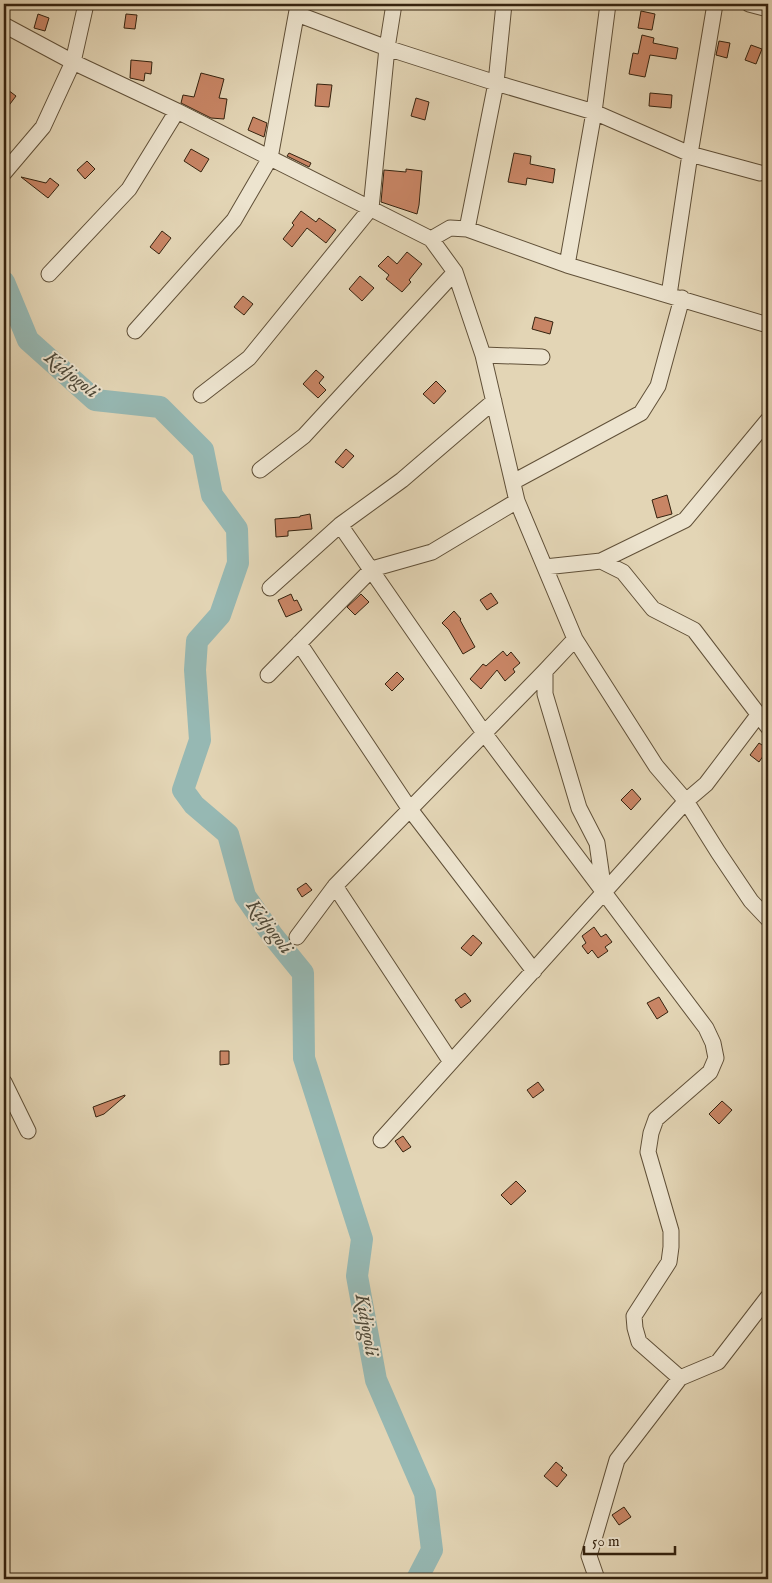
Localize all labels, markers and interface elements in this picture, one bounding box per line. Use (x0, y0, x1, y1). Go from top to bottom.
water label: Kidjogoli (38, 345, 104, 405)
water label: Kidjogoli (240, 894, 298, 960)
water label: Kidjogoli (349, 1291, 384, 1359)
scale bar (584, 1523, 676, 1555)
text: 50 m (592, 1532, 620, 1551)

